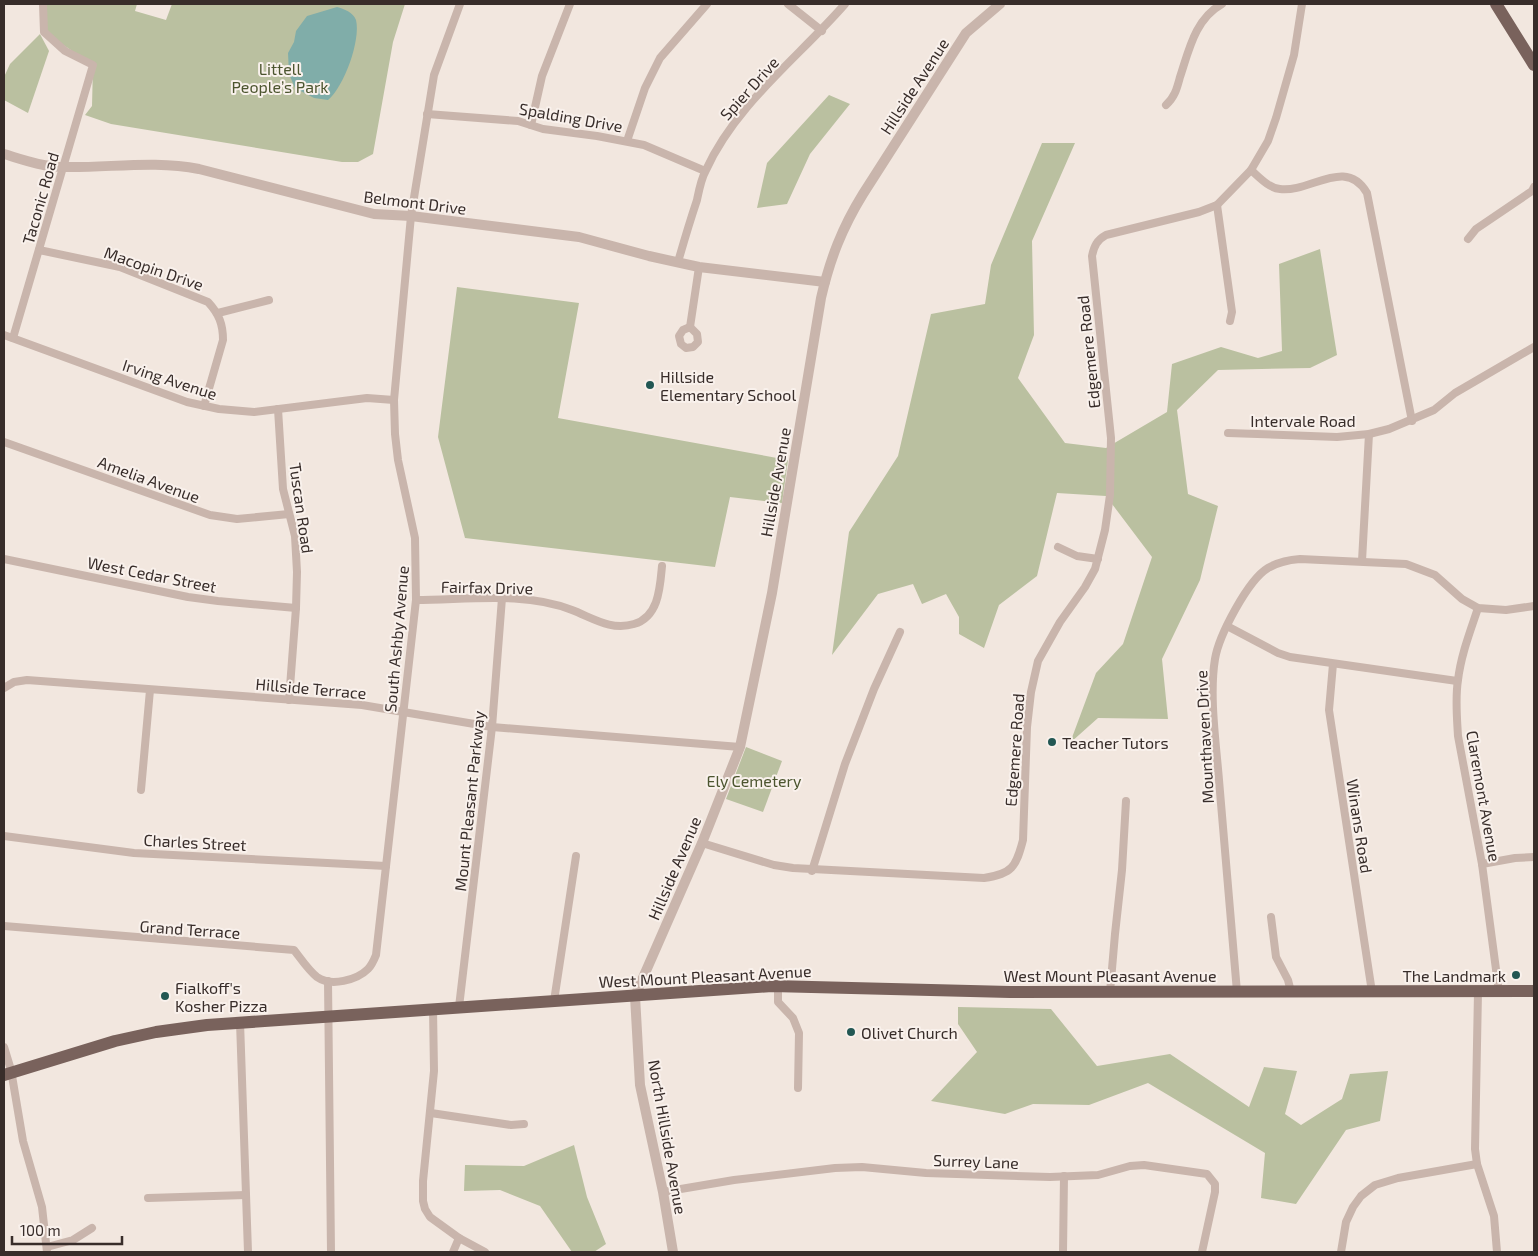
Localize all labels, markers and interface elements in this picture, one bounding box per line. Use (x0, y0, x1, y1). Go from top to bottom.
street label: Hillside Avenue (876, 34, 952, 138)
street label: Spier Drive (716, 52, 782, 124)
park label: Littell People’s Park (231, 59, 329, 96)
street label: Spalding Drive (518, 99, 624, 135)
street label: Taconic Road (18, 150, 62, 246)
street label: Belmont Drive (363, 186, 467, 218)
street label: Macopin Drive (102, 242, 206, 294)
street label: Edgemere Road (1073, 295, 1103, 409)
street label: Irving Avenue (120, 355, 220, 403)
place label: Hillside Elementary School (660, 367, 796, 404)
marker: Hillside Elementary School (644, 379, 656, 391)
street label: Intervale Road (1250, 411, 1356, 430)
street label: Hillside Avenue (756, 426, 794, 538)
street label: Amelia Avenue (96, 452, 202, 506)
street label: Tuscan Road (286, 461, 318, 555)
street label: West Cedar Street (86, 552, 218, 596)
street label: South Ashby Avenue (380, 565, 412, 713)
street label: Fairfax Drive (441, 577, 533, 597)
street label: Mounthaven Drive (1191, 670, 1217, 804)
street label: Hillside Terrace (255, 674, 367, 702)
street label: Edgemere Road (1001, 693, 1027, 807)
street label: Mount Pleasant Parkway (450, 709, 488, 892)
street label: Claremont Avenue (1463, 729, 1505, 863)
place label: Teacher Tutors (1062, 733, 1169, 752)
marker: Teacher Tutors (1046, 736, 1058, 748)
park label: Ely Cemetery (707, 771, 802, 790)
street label: Winans Road (1343, 778, 1377, 874)
street label: Hillside Avenue (644, 813, 704, 923)
street label: Charles Street (143, 830, 247, 854)
street label: Grand Terrace (139, 916, 241, 942)
street label: West Mount Pleasant Avenue (598, 961, 812, 991)
street label: West Mount Pleasant Avenue (1003, 966, 1217, 985)
place label: The Landmark (1402, 966, 1506, 985)
marker: The Landmark (1510, 969, 1522, 981)
place label: Fialkoff's Kosher Pizza (175, 978, 268, 1015)
marker: Fialkoff's Kosher Pizza (159, 990, 171, 1002)
place label: Olivet Church (861, 1023, 958, 1042)
marker: Olivet Church (845, 1026, 857, 1038)
street label: North Hillside Avenue (645, 1058, 691, 1216)
street label: Surrey Lane (933, 1150, 1019, 1172)
scale bar (12, 1214, 122, 1246)
text: 100 m (20, 1221, 61, 1239)

